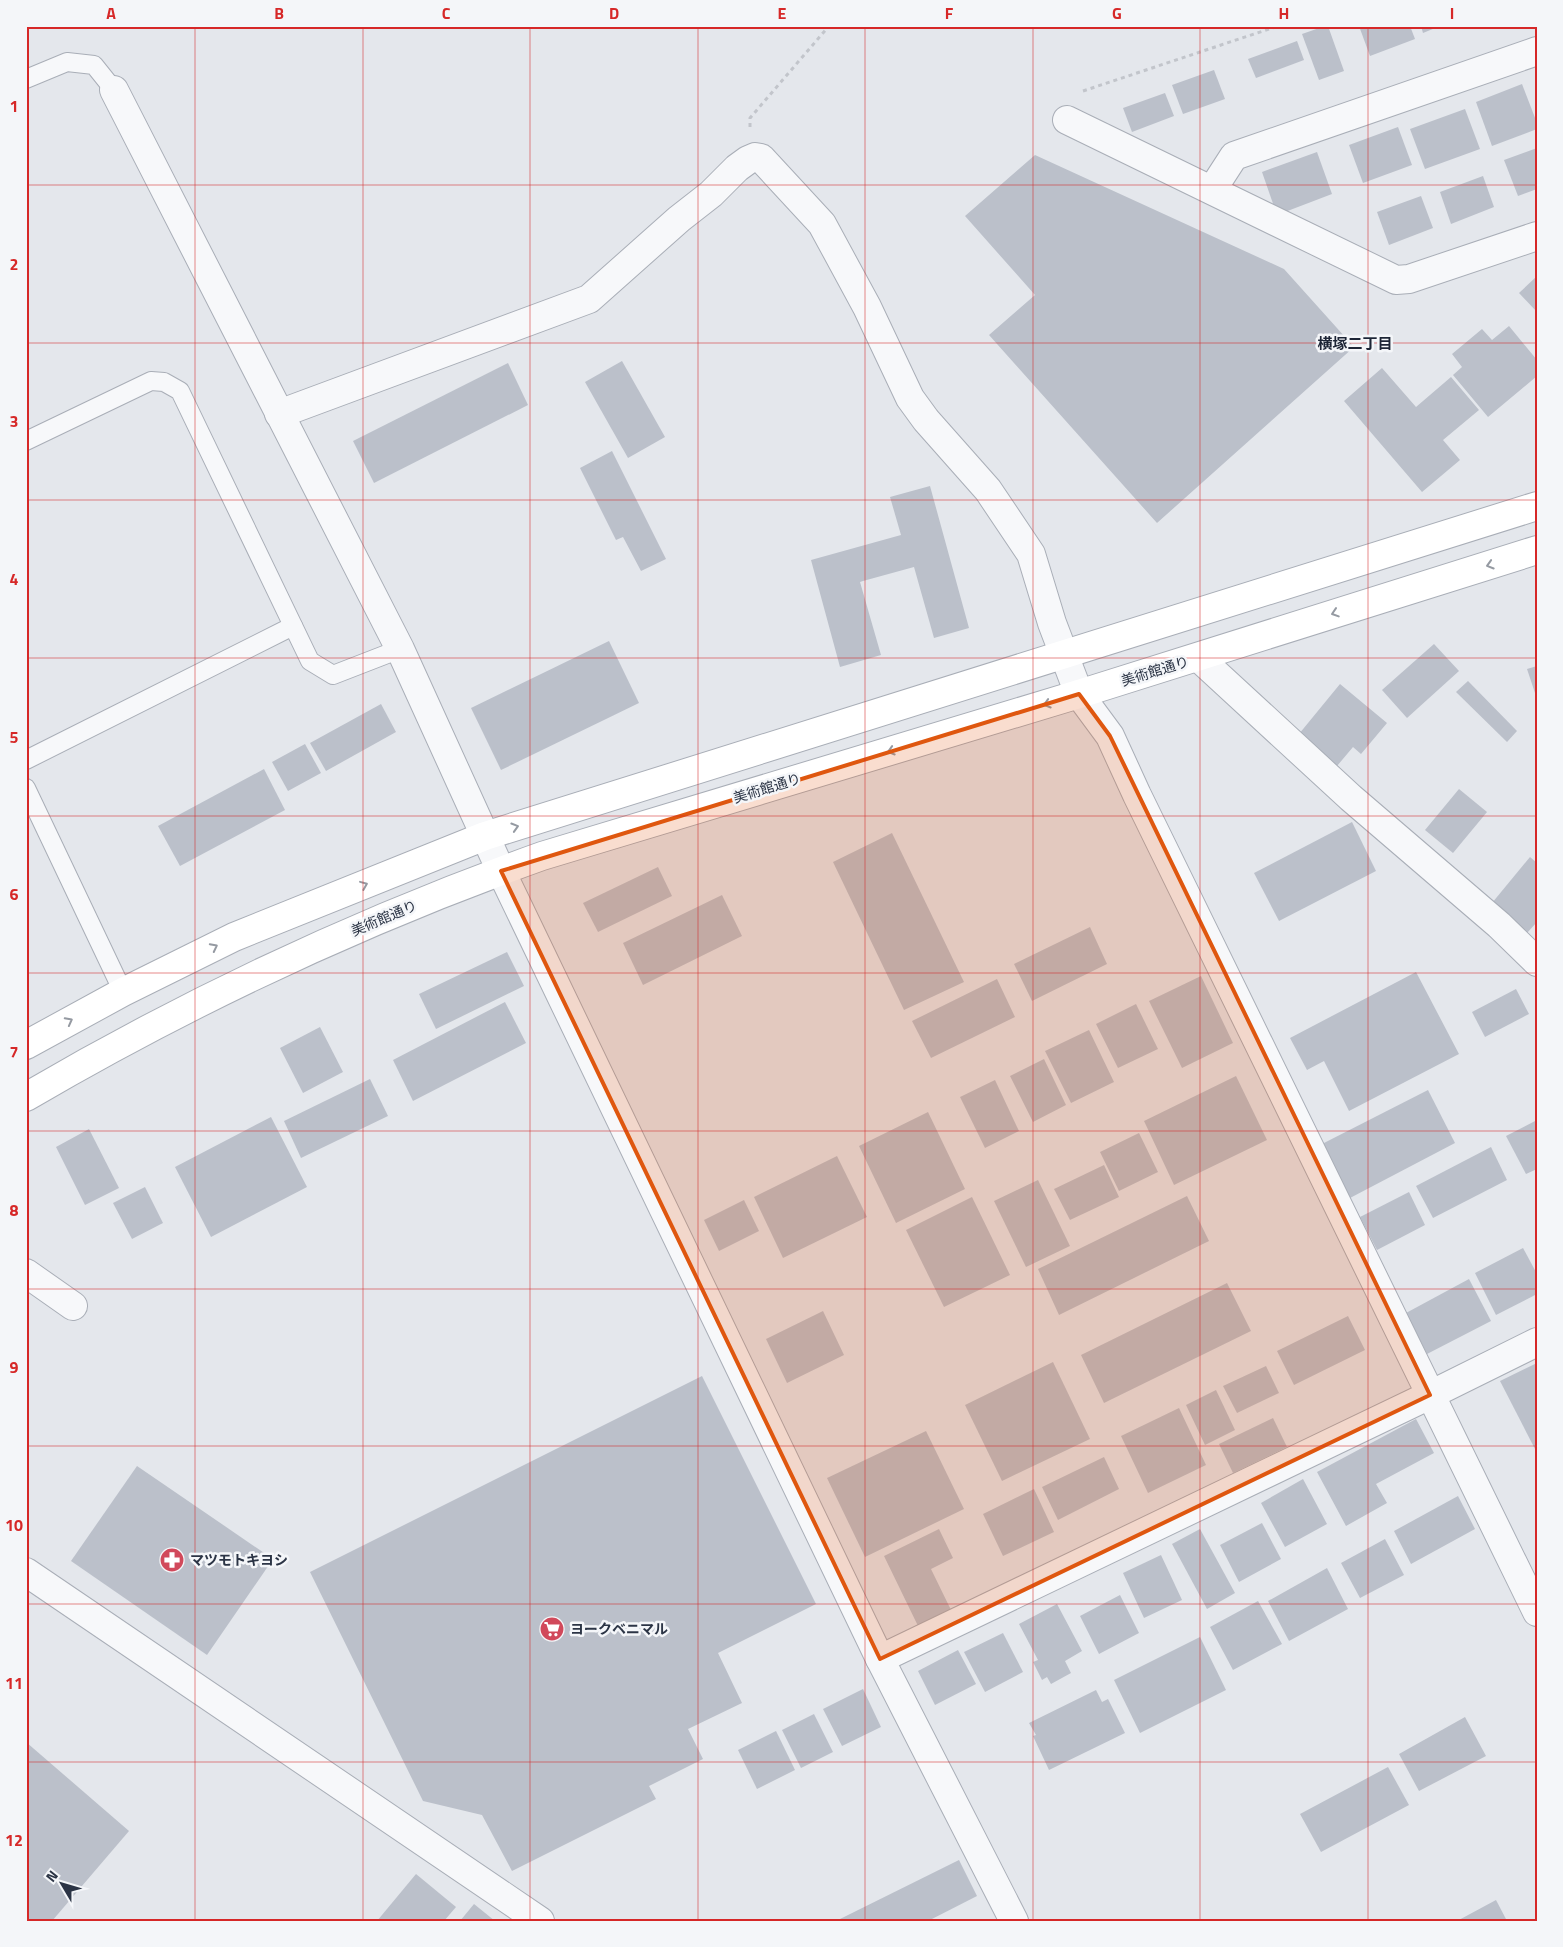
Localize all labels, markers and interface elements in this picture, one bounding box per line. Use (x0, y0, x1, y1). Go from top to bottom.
text: A (106, 1, 116, 25)
text: B (274, 1, 284, 25)
text: C (442, 1, 451, 25)
text: D (609, 1, 619, 25)
text: E (778, 1, 787, 25)
text: F (945, 1, 954, 25)
text: G (1112, 1, 1122, 25)
text: H (1279, 1, 1289, 25)
text: I (1450, 1, 1454, 25)
text: 1 (10, 94, 18, 118)
text: 2 (10, 252, 18, 276)
district label: 横塚二丁目 (1317, 332, 1393, 355)
text: 3 (10, 409, 18, 433)
one-way arrow (1487, 559, 1495, 569)
text: 4 (10, 567, 19, 591)
one-way arrow (1332, 608, 1340, 618)
street label: 美術館通り (1118, 650, 1191, 691)
one-way arrow (1043, 699, 1051, 709)
text: 5 (10, 725, 19, 749)
one-way arrow (887, 746, 896, 756)
street label: 美術館通り (730, 767, 803, 808)
one-way arrow (511, 822, 519, 832)
one-way arrow (359, 881, 368, 891)
text: 6 (10, 882, 19, 906)
street label: 美術館通り (347, 894, 420, 941)
one-way arrow (208, 943, 217, 953)
one-way arrow (64, 1018, 73, 1028)
text: 7 (10, 1040, 18, 1064)
text: 8 (10, 1198, 19, 1222)
text: 9 (10, 1355, 19, 1379)
text: 10 (5, 1513, 23, 1537)
pharmacy icon: マツモトキヨシ (159, 1547, 185, 1573)
place label: マツモトキヨシ (190, 1549, 288, 1570)
supermarket icon: ヨークベニマル (539, 1616, 565, 1642)
place label: ヨークベニマル (570, 1618, 668, 1639)
text: 11 (5, 1671, 23, 1695)
text: 12 (5, 1828, 23, 1852)
north arrow (38, 1860, 88, 1910)
text: N (40, 1865, 63, 1886)

